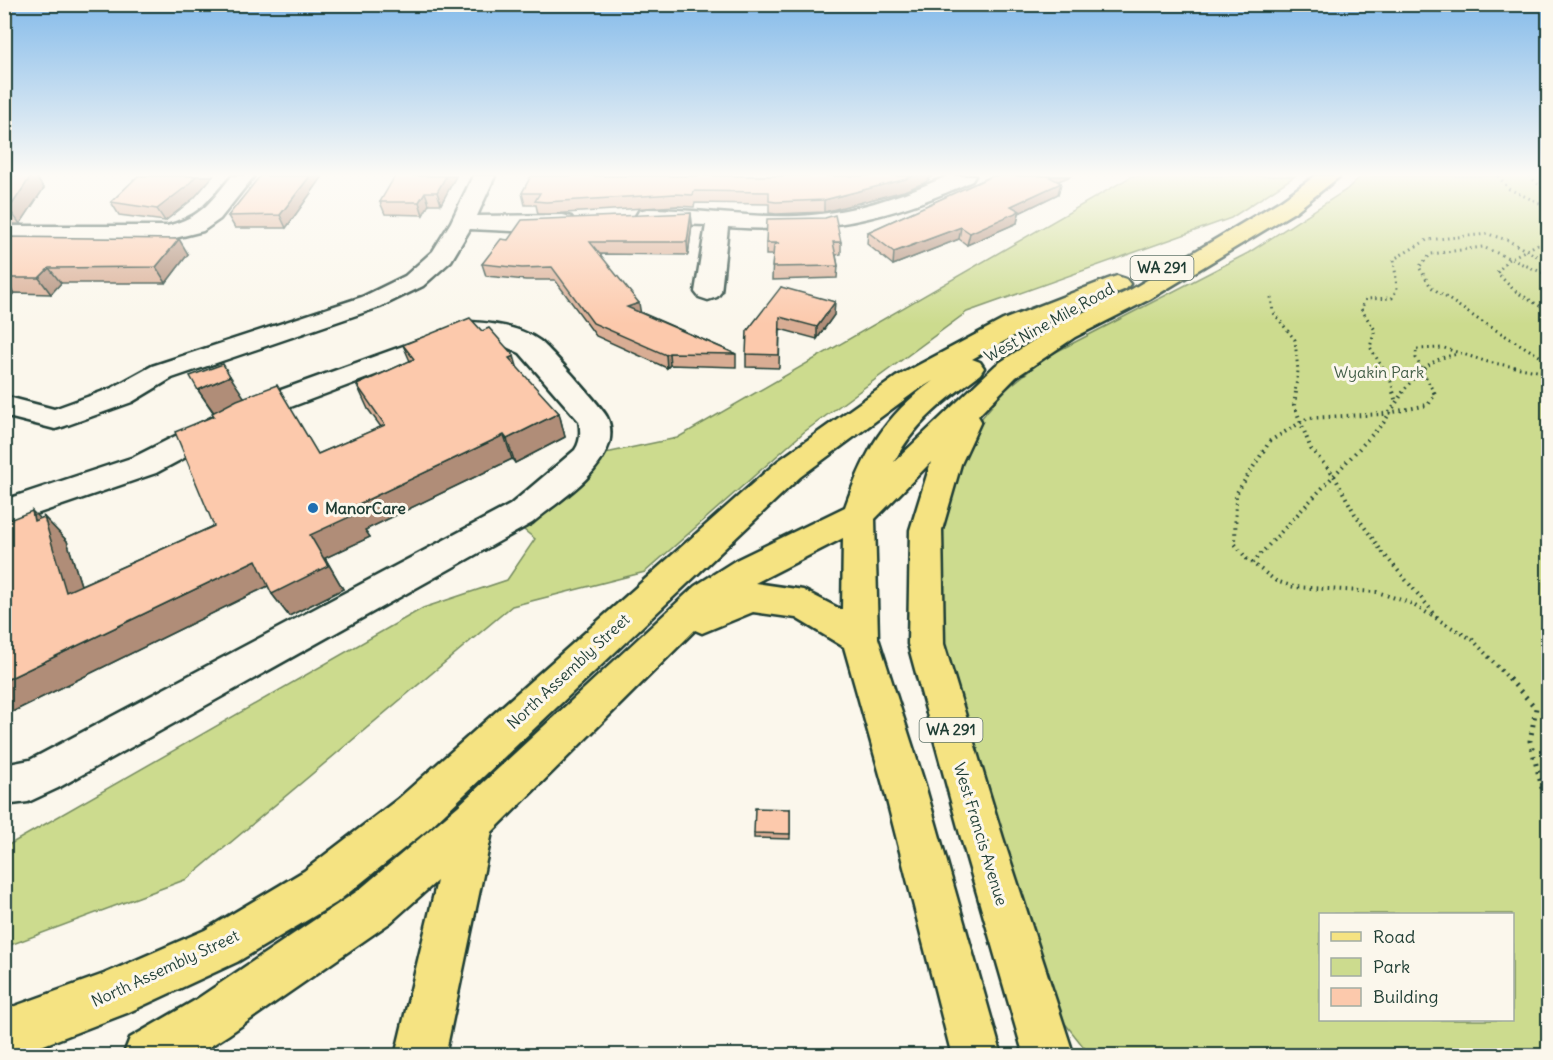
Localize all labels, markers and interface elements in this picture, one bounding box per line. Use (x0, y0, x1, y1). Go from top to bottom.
road number: WA 291 (1130, 256, 1194, 280)
street label: West Nine Mile Road (981, 278, 1117, 366)
park label: Wyakin Park (1334, 362, 1424, 382)
place label: ManorCare (325, 498, 406, 518)
marker: ManorCare (306, 501, 320, 515)
street label: North Assembly Street (503, 609, 634, 733)
road number: WA 291 (920, 718, 982, 742)
street label: West Francis Avenue (950, 760, 1012, 908)
legend (1319, 913, 1514, 1021)
street label: North Assembly Street (88, 925, 242, 1011)
text: Road (1373, 925, 1416, 948)
text: Park (1373, 955, 1410, 978)
text: Building (1373, 985, 1438, 1008)

